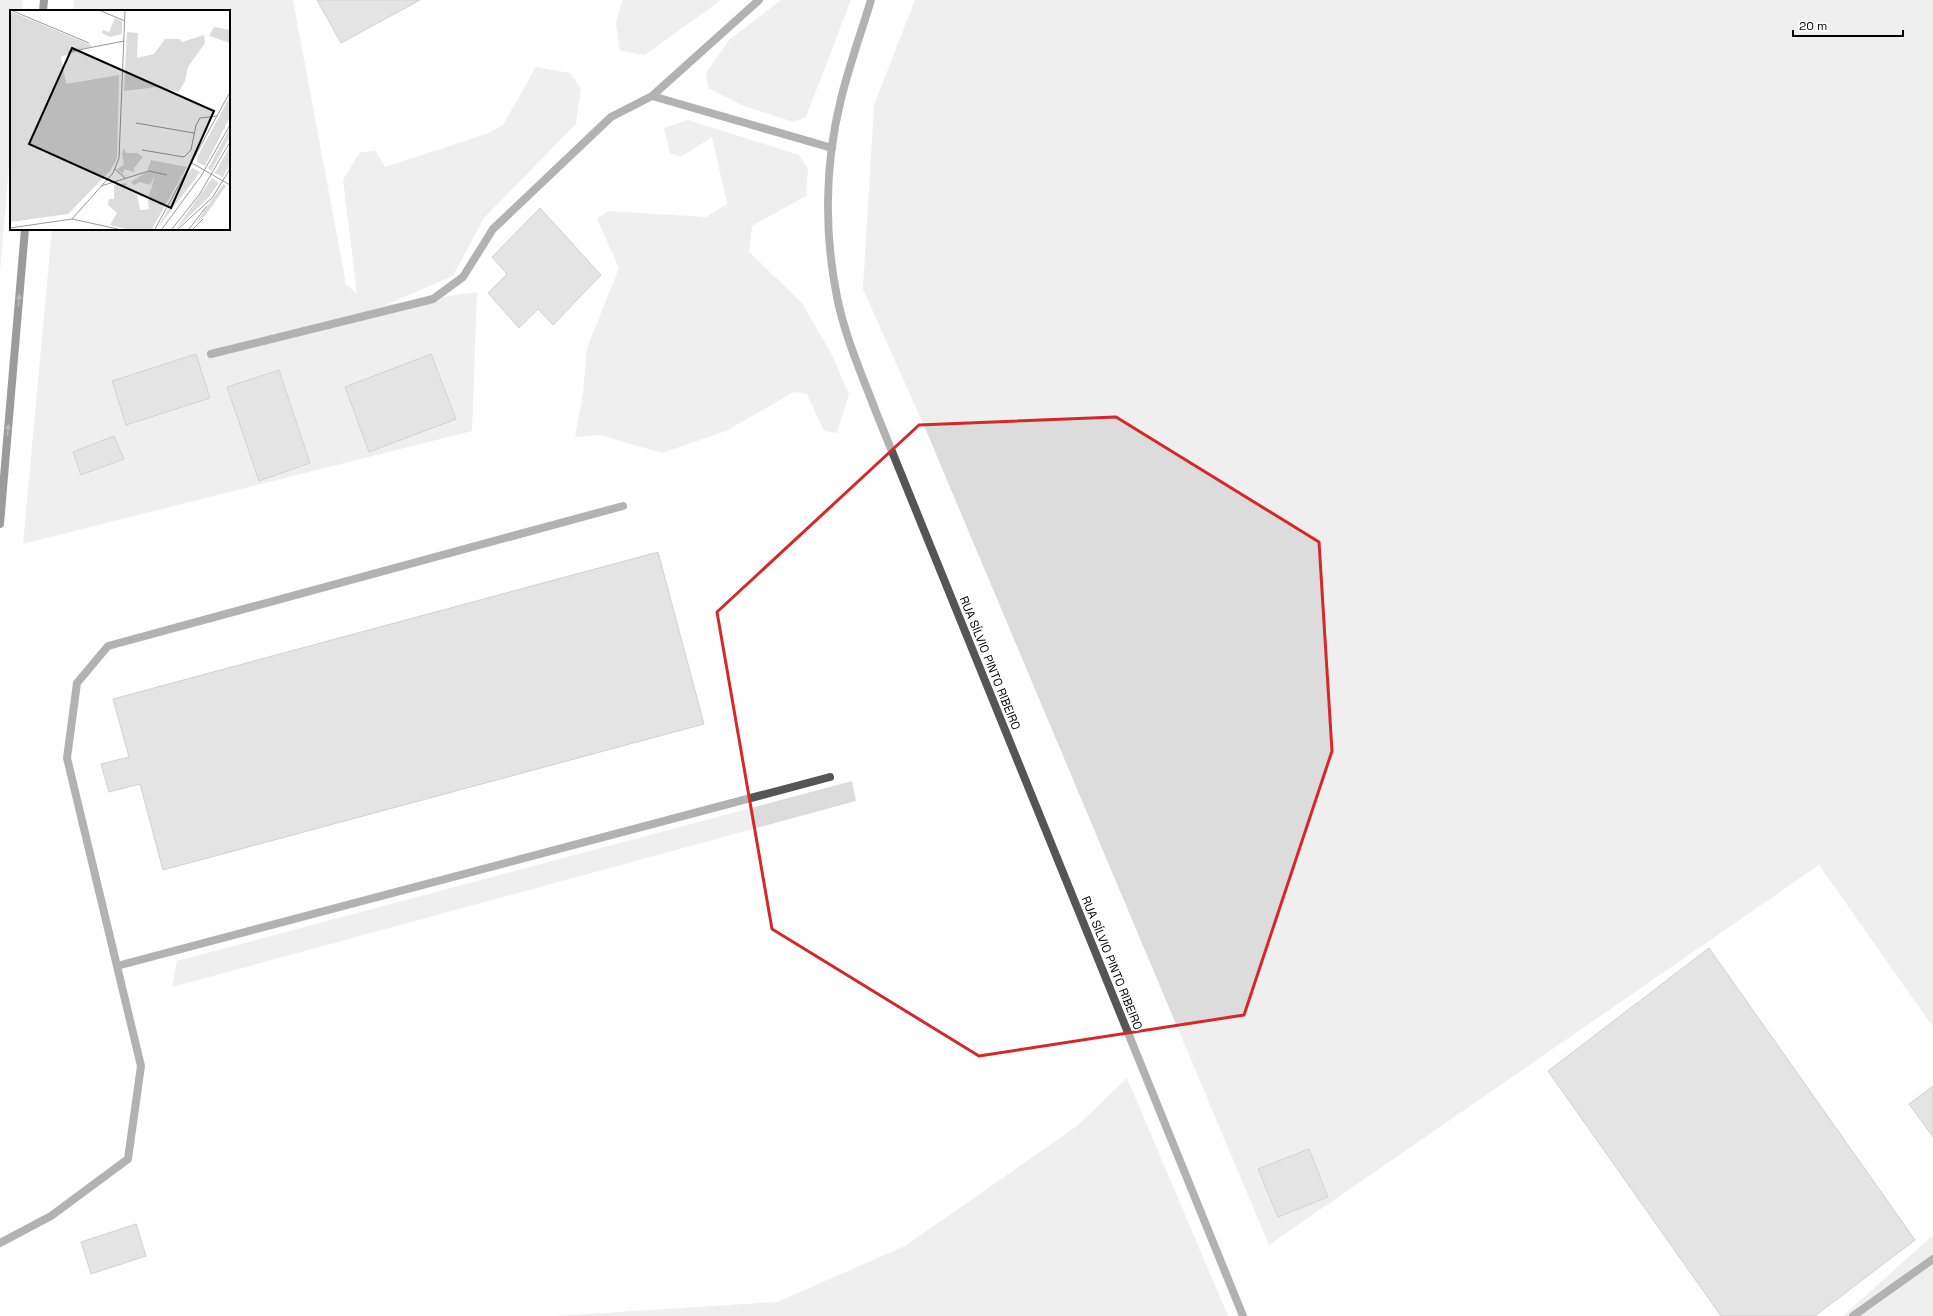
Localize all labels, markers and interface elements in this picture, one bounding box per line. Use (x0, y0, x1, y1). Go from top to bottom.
inset map (10, 10, 230, 230)
scale bar (1793, 12, 1903, 38)
text: 20 m (1799, 18, 1827, 34)
one-way arrow (15, 294, 22, 306)
one-way arrow (4, 424, 11, 436)
street label: RUA SÍLVIO PINTO RIBEIRO (956, 594, 1024, 732)
street label: RUA SÍLVIO PINTO RIBEIRO (1078, 894, 1146, 1032)

